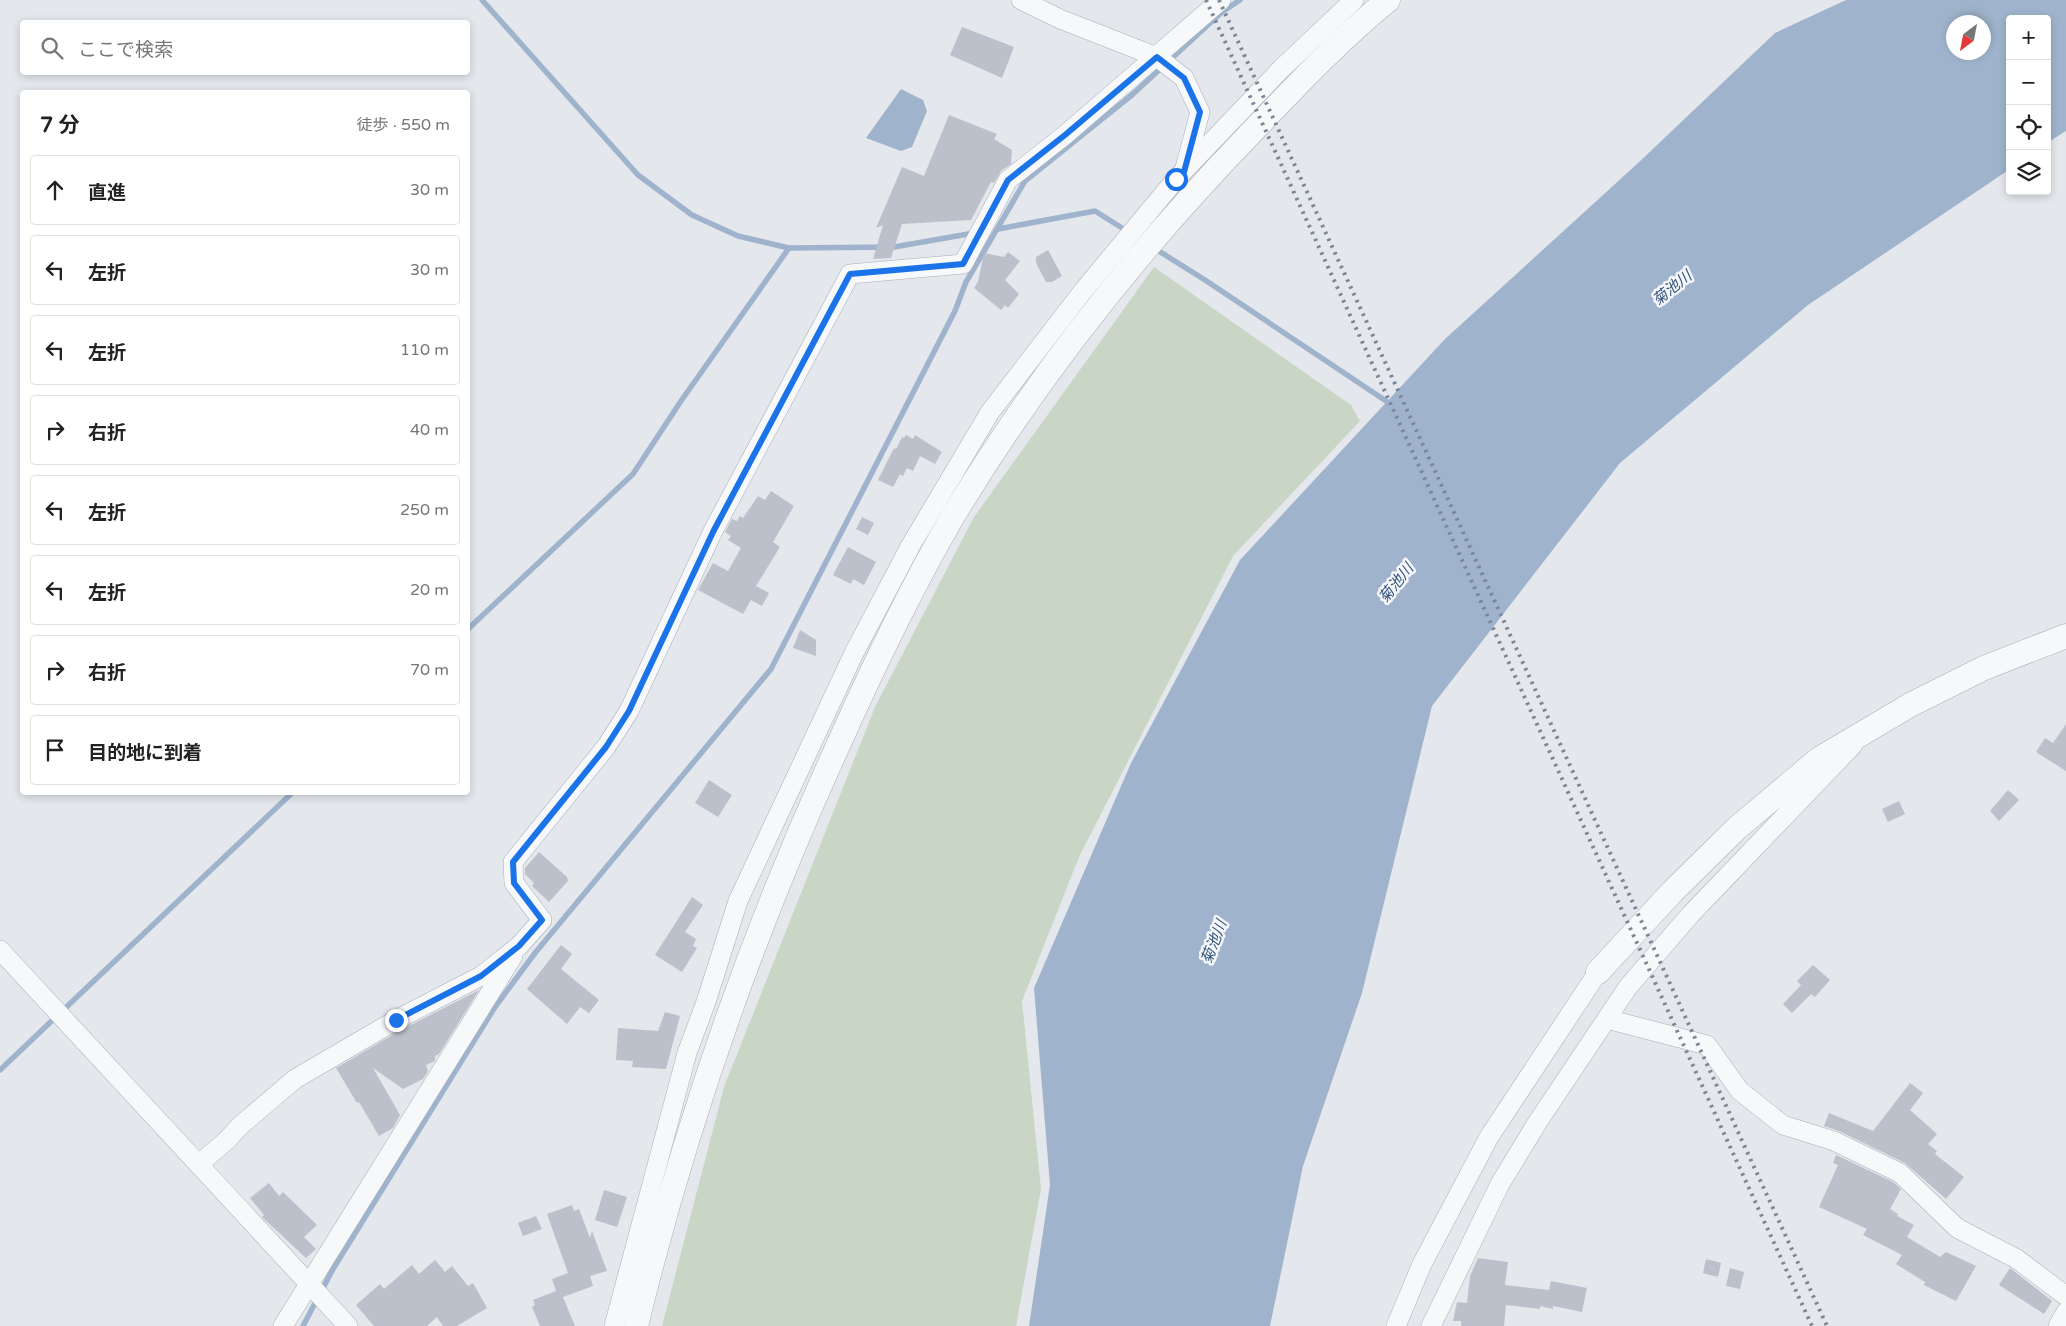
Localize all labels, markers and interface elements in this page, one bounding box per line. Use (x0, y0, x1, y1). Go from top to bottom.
north arrow (1946, 15, 1991, 60)
map controls (2006, 15, 2051, 195)
button: + (2006, 15, 2051, 60)
search box (20, 20, 470, 75)
icon: search (38, 34, 66, 62)
text: ここで検索 (78, 39, 173, 61)
button: − (2006, 60, 2051, 105)
button: locate (2006, 105, 2051, 150)
text: 7 分 (40, 113, 80, 138)
text: 徒歩 · 550 m (357, 115, 450, 135)
button: layers (2006, 150, 2051, 195)
route start (1165, 168, 1188, 191)
icon: ahead (41, 176, 69, 204)
text: 30 m (410, 180, 449, 200)
text: 直進 (88, 182, 126, 204)
icon: left (41, 256, 69, 284)
text: 30 m (410, 260, 449, 280)
text: 左折 (88, 262, 126, 284)
water label: 菊池川 (1649, 266, 1697, 309)
icon: left (41, 336, 69, 364)
text: 110 m (400, 340, 449, 360)
text: 左折 (88, 342, 126, 364)
icon: right (41, 416, 69, 444)
text: 40 m (410, 420, 449, 440)
text: 右折 (88, 422, 126, 444)
icon: left (41, 496, 69, 524)
text: 250 m (400, 500, 449, 520)
text: 左折 (88, 502, 126, 524)
water label: 菊池川 (1375, 558, 1418, 606)
icon: left (41, 576, 69, 604)
text: 20 m (410, 580, 449, 600)
text: 左折 (88, 582, 126, 604)
icon: right (41, 656, 69, 684)
text: 70 m (410, 660, 449, 680)
text: 右折 (88, 662, 126, 684)
icon: arrive (41, 736, 69, 764)
text: 目的地に到着 (88, 742, 202, 764)
water label: 菊池川 (1198, 916, 1231, 966)
route end (385, 1009, 408, 1032)

